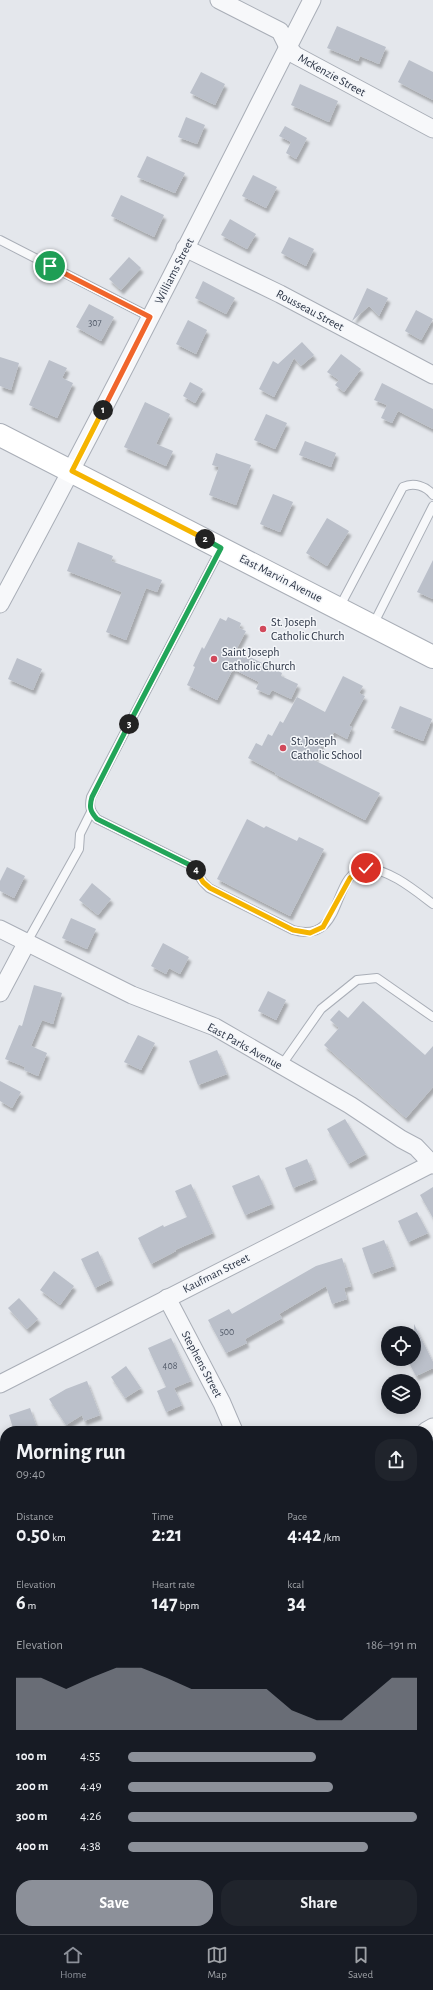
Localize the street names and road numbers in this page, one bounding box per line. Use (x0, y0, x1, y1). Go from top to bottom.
street label: McKenzie Street (296, 52, 368, 99)
street label: Williams Street (152, 236, 196, 306)
street label: Rousseau Street (274, 287, 346, 333)
street label: East Marvin Avenue (238, 552, 324, 604)
street label: East Parks Avenue (206, 1021, 284, 1071)
street label: Kaufman Street (181, 1251, 251, 1295)
street label: Stephens Street (179, 1329, 225, 1399)

